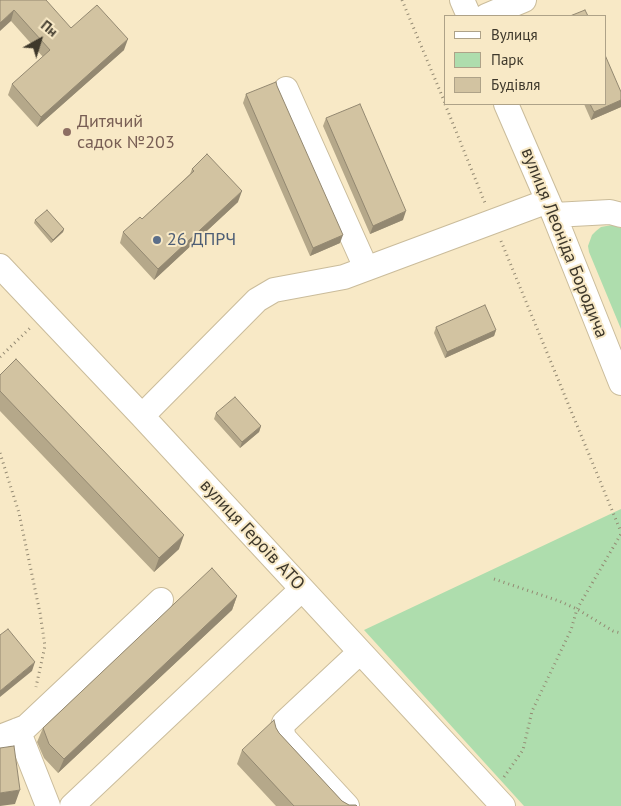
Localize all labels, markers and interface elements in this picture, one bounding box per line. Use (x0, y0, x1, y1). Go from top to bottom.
north arrow (15, 15, 65, 65)
legend (444, 15, 606, 105)
text: Пн (37, 16, 62, 41)
text: Вулиця (491, 25, 538, 44)
text: Парк (491, 50, 524, 69)
text: Будівля (491, 75, 540, 94)
place label: Дитячий садок №203 (77, 111, 175, 154)
marker: Дитячий садок №203 (61, 126, 73, 138)
street label: вулиця Леоніда Бородича (516, 145, 612, 341)
place label: 26 ДПРЧ (167, 229, 236, 251)
marker: 26 ДПРЧ (151, 234, 163, 246)
street label: вулиця Героїв АТО (195, 475, 309, 595)

